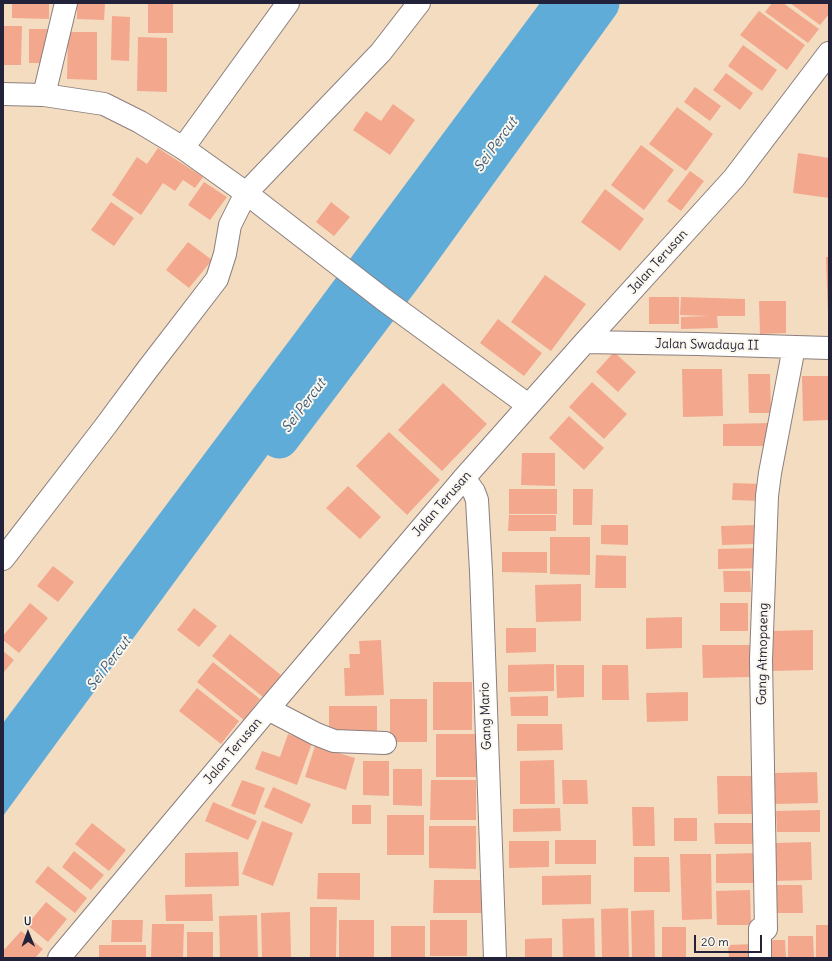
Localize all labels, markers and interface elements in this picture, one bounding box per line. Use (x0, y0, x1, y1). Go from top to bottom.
water label: Sei Percut (471, 115, 521, 175)
street label: Jalan Terusan (625, 226, 691, 298)
street label: Jalan Swadaya II (655, 336, 759, 354)
water label: Sei Percut (278, 376, 330, 436)
street label: Jalan Terusan (409, 468, 475, 540)
street label: Gang Atmopaeng (754, 603, 772, 705)
water label: Sei Percut (83, 634, 135, 694)
street label: Gang Mario (477, 682, 495, 750)
street label: Jalan Terusan (201, 715, 265, 787)
north arrow (8, 913, 48, 953)
text: U (24, 914, 32, 928)
scale bar (696, 927, 764, 953)
text: 20 m (701, 934, 729, 949)

